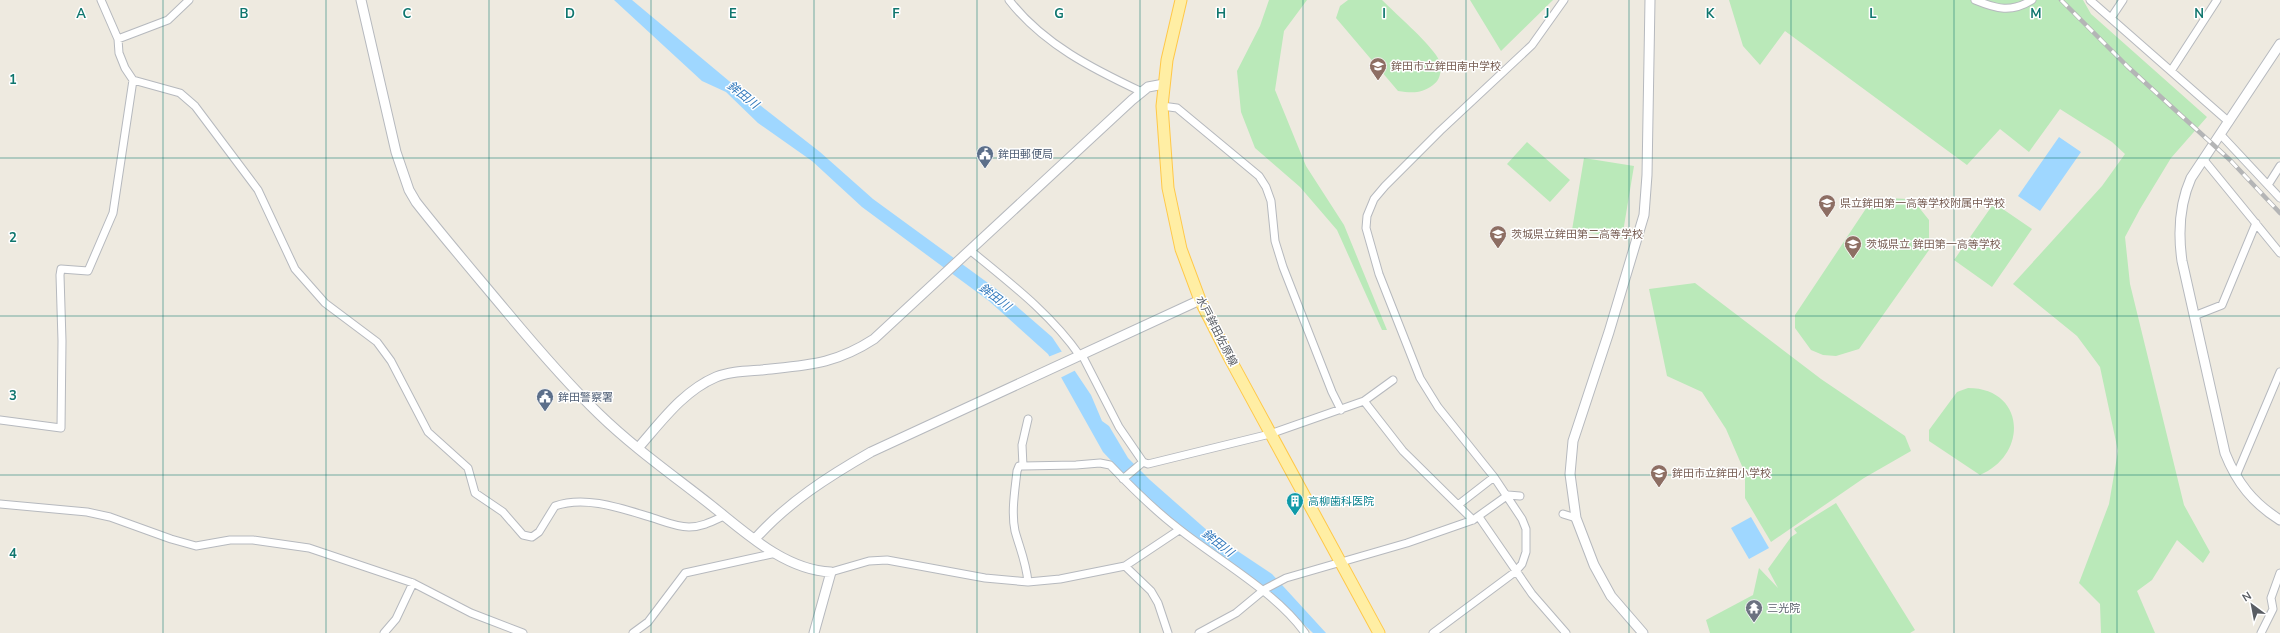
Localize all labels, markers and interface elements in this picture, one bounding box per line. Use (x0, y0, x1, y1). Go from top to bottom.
text: A (76, 5, 86, 23)
text: B (240, 5, 249, 23)
text: C (403, 5, 412, 23)
text: D (565, 5, 575, 23)
text: E (729, 5, 737, 23)
text: F (892, 5, 900, 23)
text: G (1054, 5, 1064, 23)
text: H (1216, 5, 1226, 23)
text: I (1382, 5, 1386, 23)
text: J (1544, 5, 1549, 23)
text: K (1706, 5, 1715, 23)
text: L (1869, 5, 1877, 23)
text: M (2030, 5, 2042, 23)
text: N (2194, 5, 2204, 23)
school or university icon: 鉾田市立鉾田南中学校 (1368, 56, 1388, 81)
place label: 鉾田市立鉾田南中学校 (1391, 59, 1501, 74)
text: 1 (9, 71, 17, 89)
water label: 鉾田川 (724, 78, 764, 114)
public building icon: 鉾田郵便局 (975, 144, 995, 169)
place label: 鉾田郵便局 (998, 147, 1053, 162)
school or university icon: 県立鉾田第一高等学校附属中学校 (1817, 193, 1837, 218)
place label: 県立鉾田第一高等学校附属中学校 (1840, 196, 2005, 211)
school or university icon: 茨城県立鉾田第二高等学校 (1488, 224, 1508, 249)
place label: 茨城県立鉾田第二高等学校 (1511, 227, 1643, 242)
text: 2 (9, 229, 17, 247)
school or university icon: 茨城県立 鉾田第一高等学校 (1843, 234, 1863, 259)
place label: 茨城県立 鉾田第一高等学校 (1866, 237, 2001, 252)
water label: 鉾田川 (976, 280, 1016, 315)
street label: 水戸鉾田佐原線 (1192, 294, 1241, 369)
text: 3 (9, 387, 17, 405)
public building icon: 鉾田警察署 (535, 387, 555, 412)
place label: 鉾田警察署 (558, 390, 613, 405)
school or university icon: 鉾田市立鉾田小学校 (1649, 463, 1669, 488)
place label: 鉾田市立鉾田小学校 (1672, 466, 1771, 481)
building icon: 高柳歯科医院 (1285, 491, 1305, 516)
place label: 高柳歯科医院 (1308, 494, 1374, 509)
water label: 鉾田川 (1199, 526, 1239, 562)
text: 4 (9, 545, 17, 563)
north arrow (2232, 585, 2272, 625)
text: N (2239, 588, 2254, 605)
temple icon: 三光院 (1744, 598, 1764, 623)
place label: 三光院 (1767, 601, 1800, 616)

